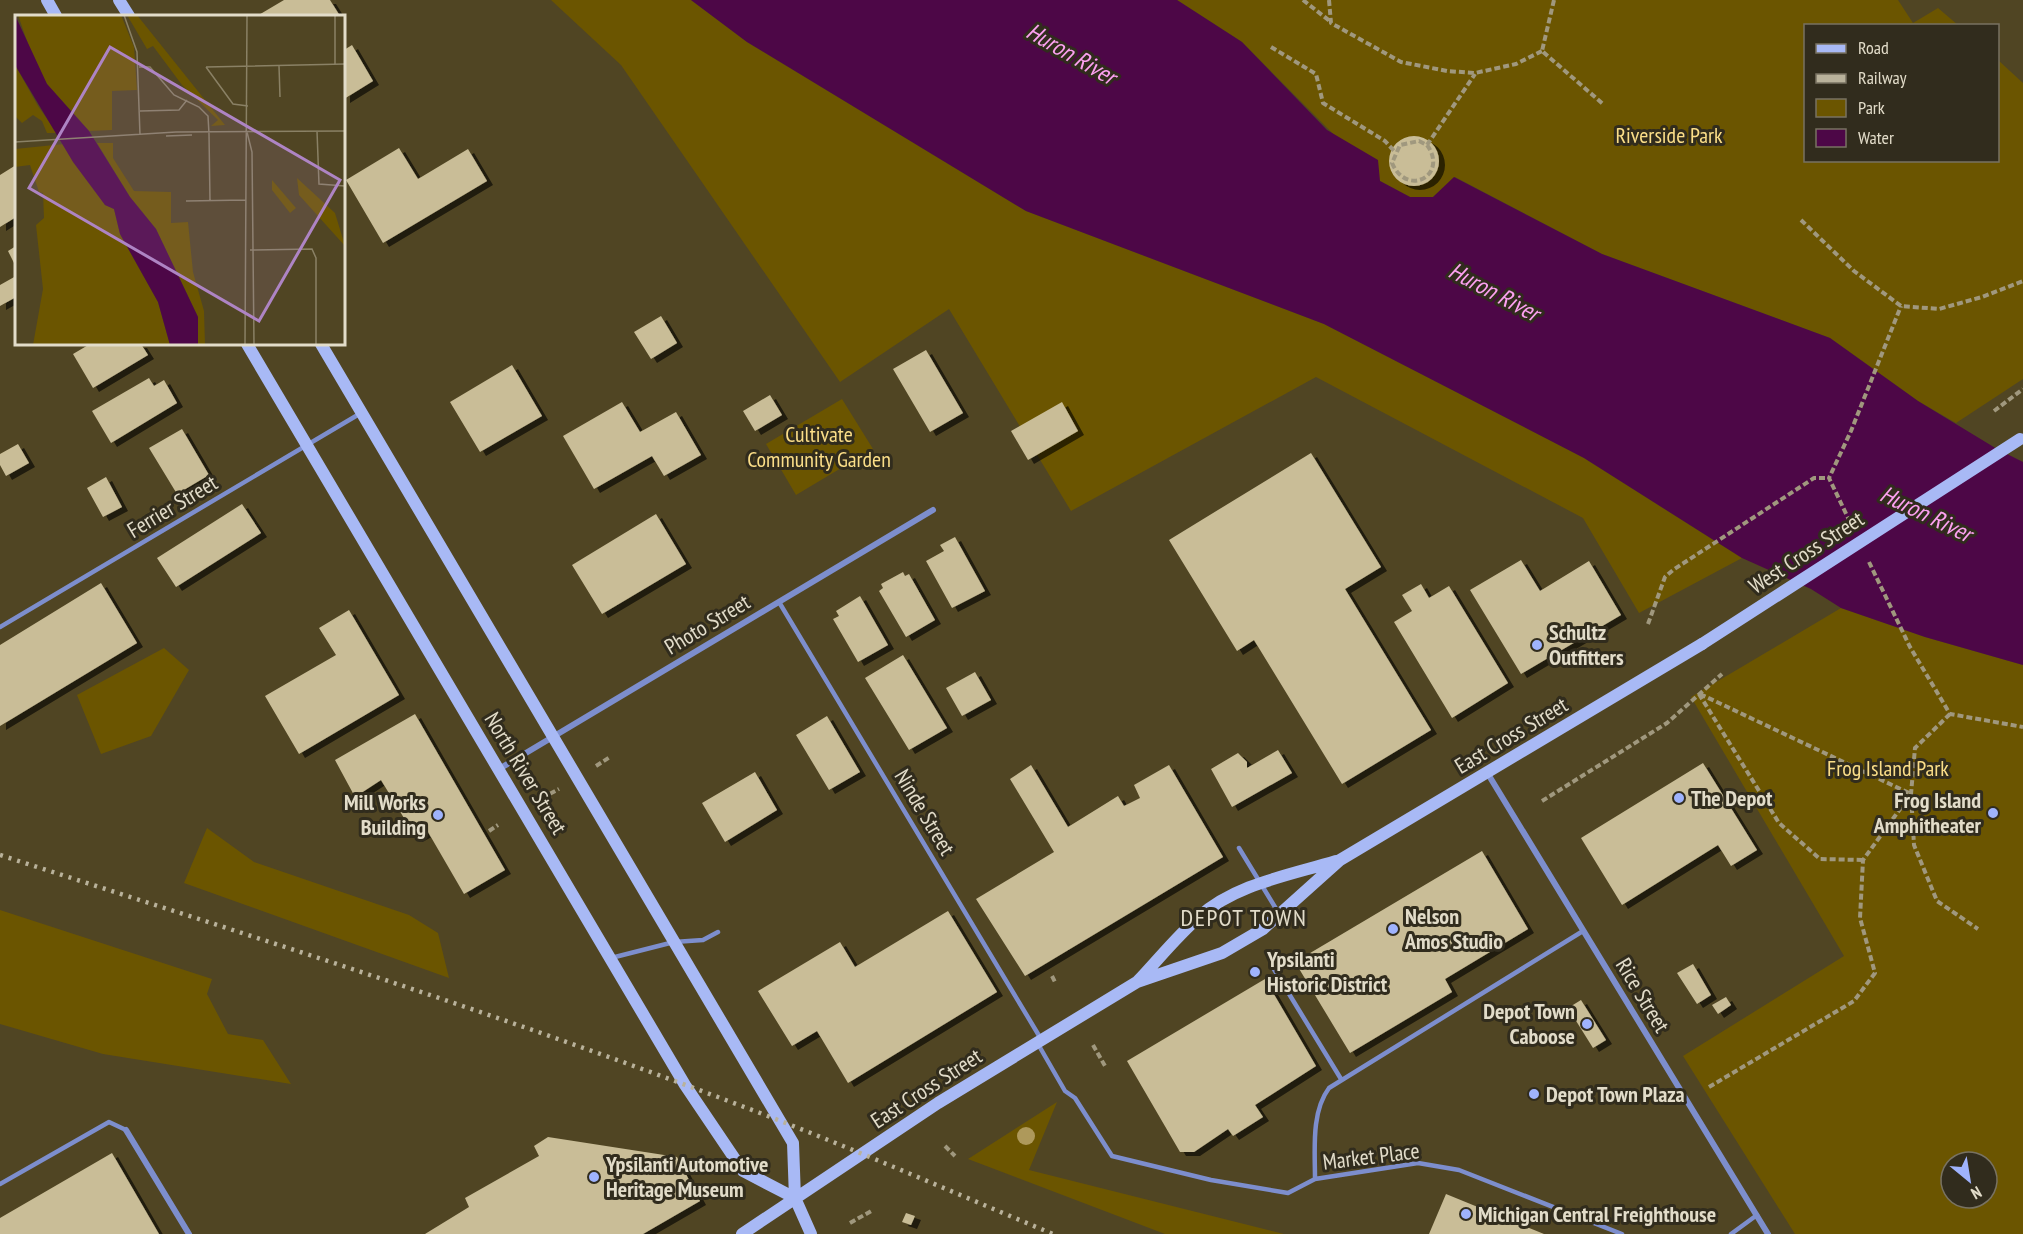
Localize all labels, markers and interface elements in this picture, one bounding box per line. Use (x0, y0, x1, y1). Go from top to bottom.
inset map (15, 15, 345, 345)
water label: Huron River (1021, 16, 1125, 93)
legend (1804, 24, 1999, 162)
text: Road (1858, 36, 1889, 59)
text: Railway (1858, 66, 1907, 89)
text: Park (1858, 96, 1885, 119)
park label: Riverside Park (1615, 121, 1723, 149)
text: Water (1858, 126, 1894, 149)
water label: Huron River (1444, 255, 1548, 330)
park label: Cultivate Community Garden (747, 420, 891, 473)
street label: Ferrier Street (122, 468, 222, 544)
water label: Huron River (1875, 478, 1980, 551)
street label: West Cross Street (1743, 504, 1869, 600)
street label: Photo Street (659, 588, 755, 660)
place label: Schultz Outfitters (1549, 618, 1624, 671)
marker: Schultz Outfitters (1530, 638, 1544, 652)
street label: East Cross Street (1449, 690, 1573, 780)
street label: North River Street (479, 707, 573, 839)
park label: Frog Island Park (1827, 754, 1949, 782)
street label: Ninde Street (889, 764, 961, 860)
place label: The Depot (1691, 784, 1773, 812)
place label: Frog Island Amphitheater (1873, 786, 1982, 839)
place label: Mill Works Building (344, 788, 426, 841)
marker: The Depot (1672, 791, 1686, 805)
marker: Frog Island Amphitheater (1986, 806, 2000, 820)
marker: Mill Works Building (431, 808, 445, 822)
district label: DEPOT TOWN (1181, 902, 1307, 933)
place label: Nelson Amos Studio (1404, 902, 1503, 955)
marker: Nelson Amos Studio (1386, 922, 1400, 936)
place label: Ypsilanti Historic District (1266, 945, 1388, 998)
street label: Rice Street (1610, 953, 1676, 1037)
marker: Ypsilanti Historic District (1248, 965, 1262, 979)
place label: Depot Town Caboose (1483, 997, 1575, 1050)
marker: Depot Town Caboose (1580, 1017, 1594, 1031)
street label: East Cross Street (865, 1042, 987, 1134)
place label: Depot Town Plaza (1546, 1080, 1685, 1108)
marker: Depot Town Plaza (1527, 1087, 1541, 1101)
street label: Market Place (1321, 1136, 1421, 1176)
place label: Ypsilanti Automotive Heritage Museum (605, 1150, 768, 1203)
north arrow (1939, 1150, 1999, 1210)
marker: Ypsilanti Automotive Heritage Museum (587, 1170, 601, 1184)
text: N (1968, 1182, 1985, 1204)
place label: Michigan Central Freighthouse (1478, 1200, 1716, 1228)
marker: Michigan Central Freighthouse (1459, 1207, 1473, 1221)

